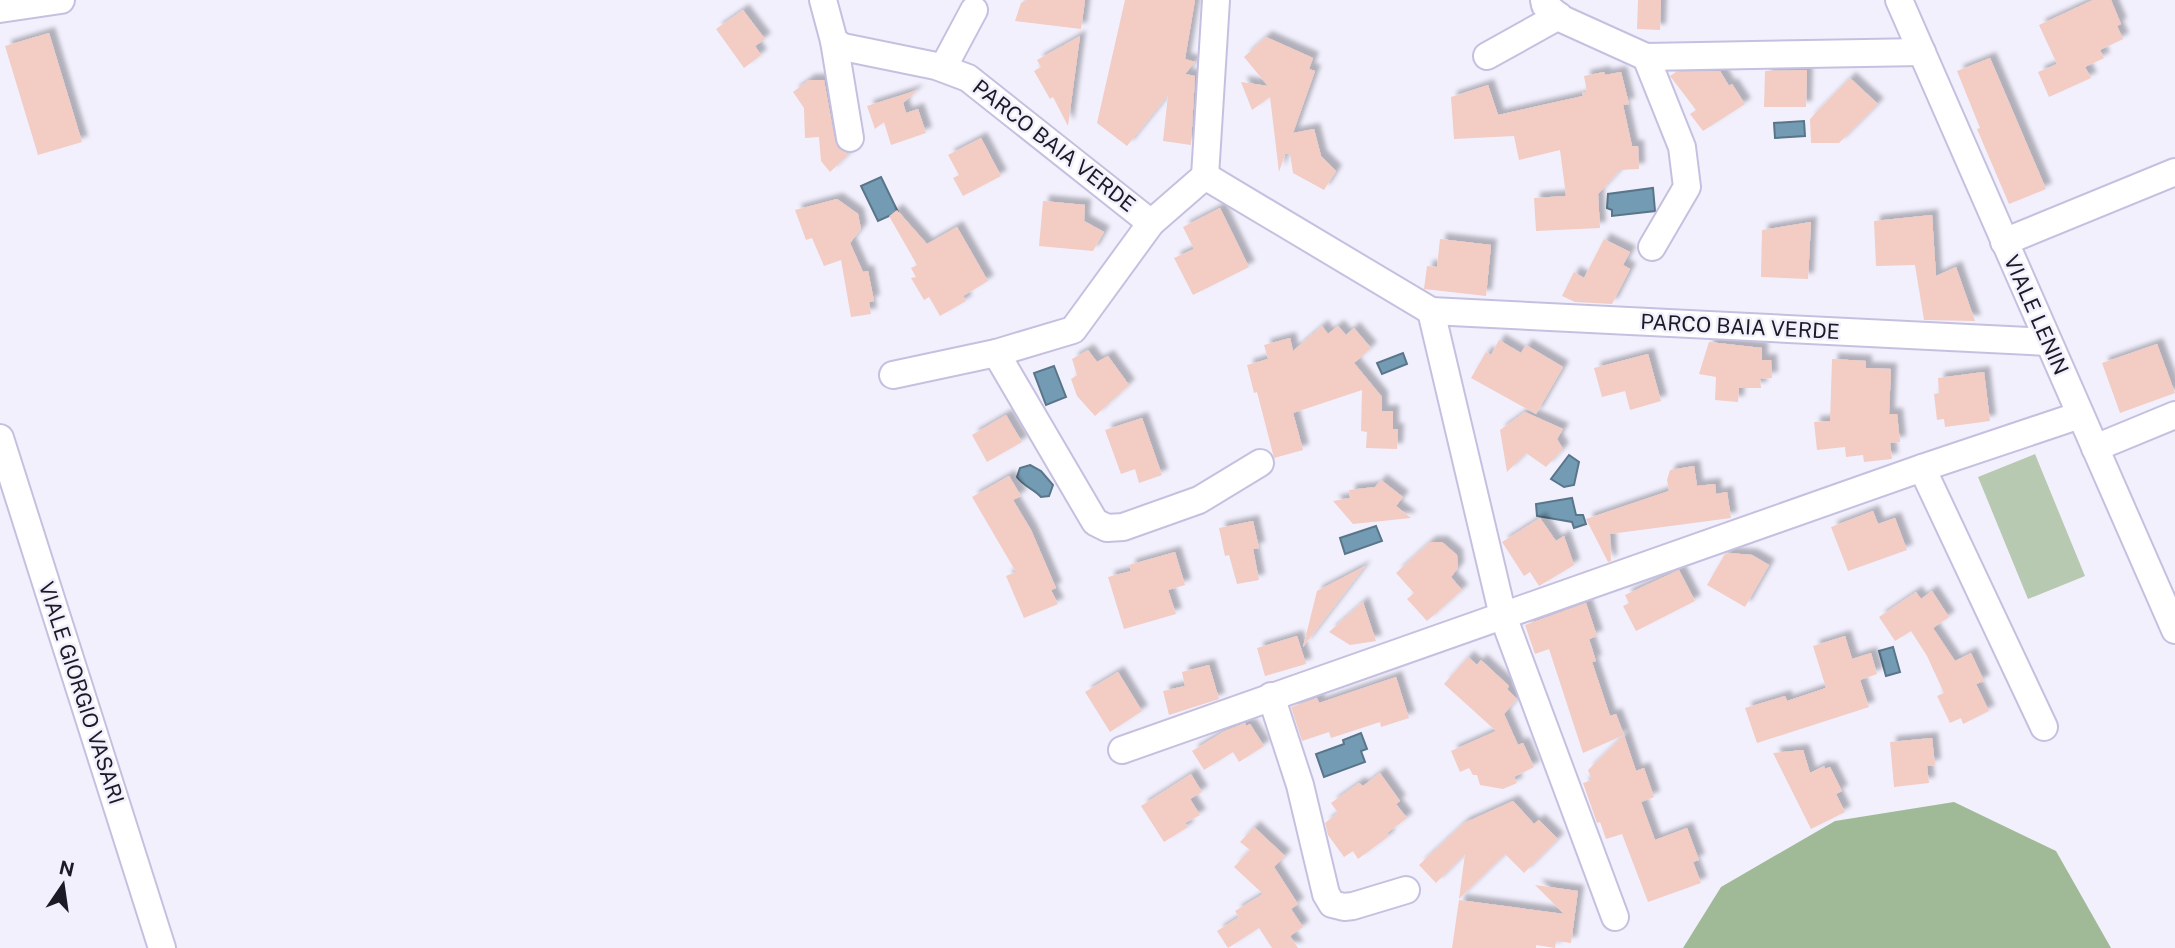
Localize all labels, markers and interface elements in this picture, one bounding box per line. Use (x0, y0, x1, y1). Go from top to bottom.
street label: PARCO BAIA VERDE (968, 74, 1141, 217)
street label: VIALE LENIN (1999, 251, 2074, 378)
street label: PARCO BAIA VERDE (1640, 309, 1840, 344)
street label: VIALE GIORGIO VASARI (34, 578, 129, 807)
north arrow (28, 850, 98, 920)
text: N (57, 856, 77, 881)

